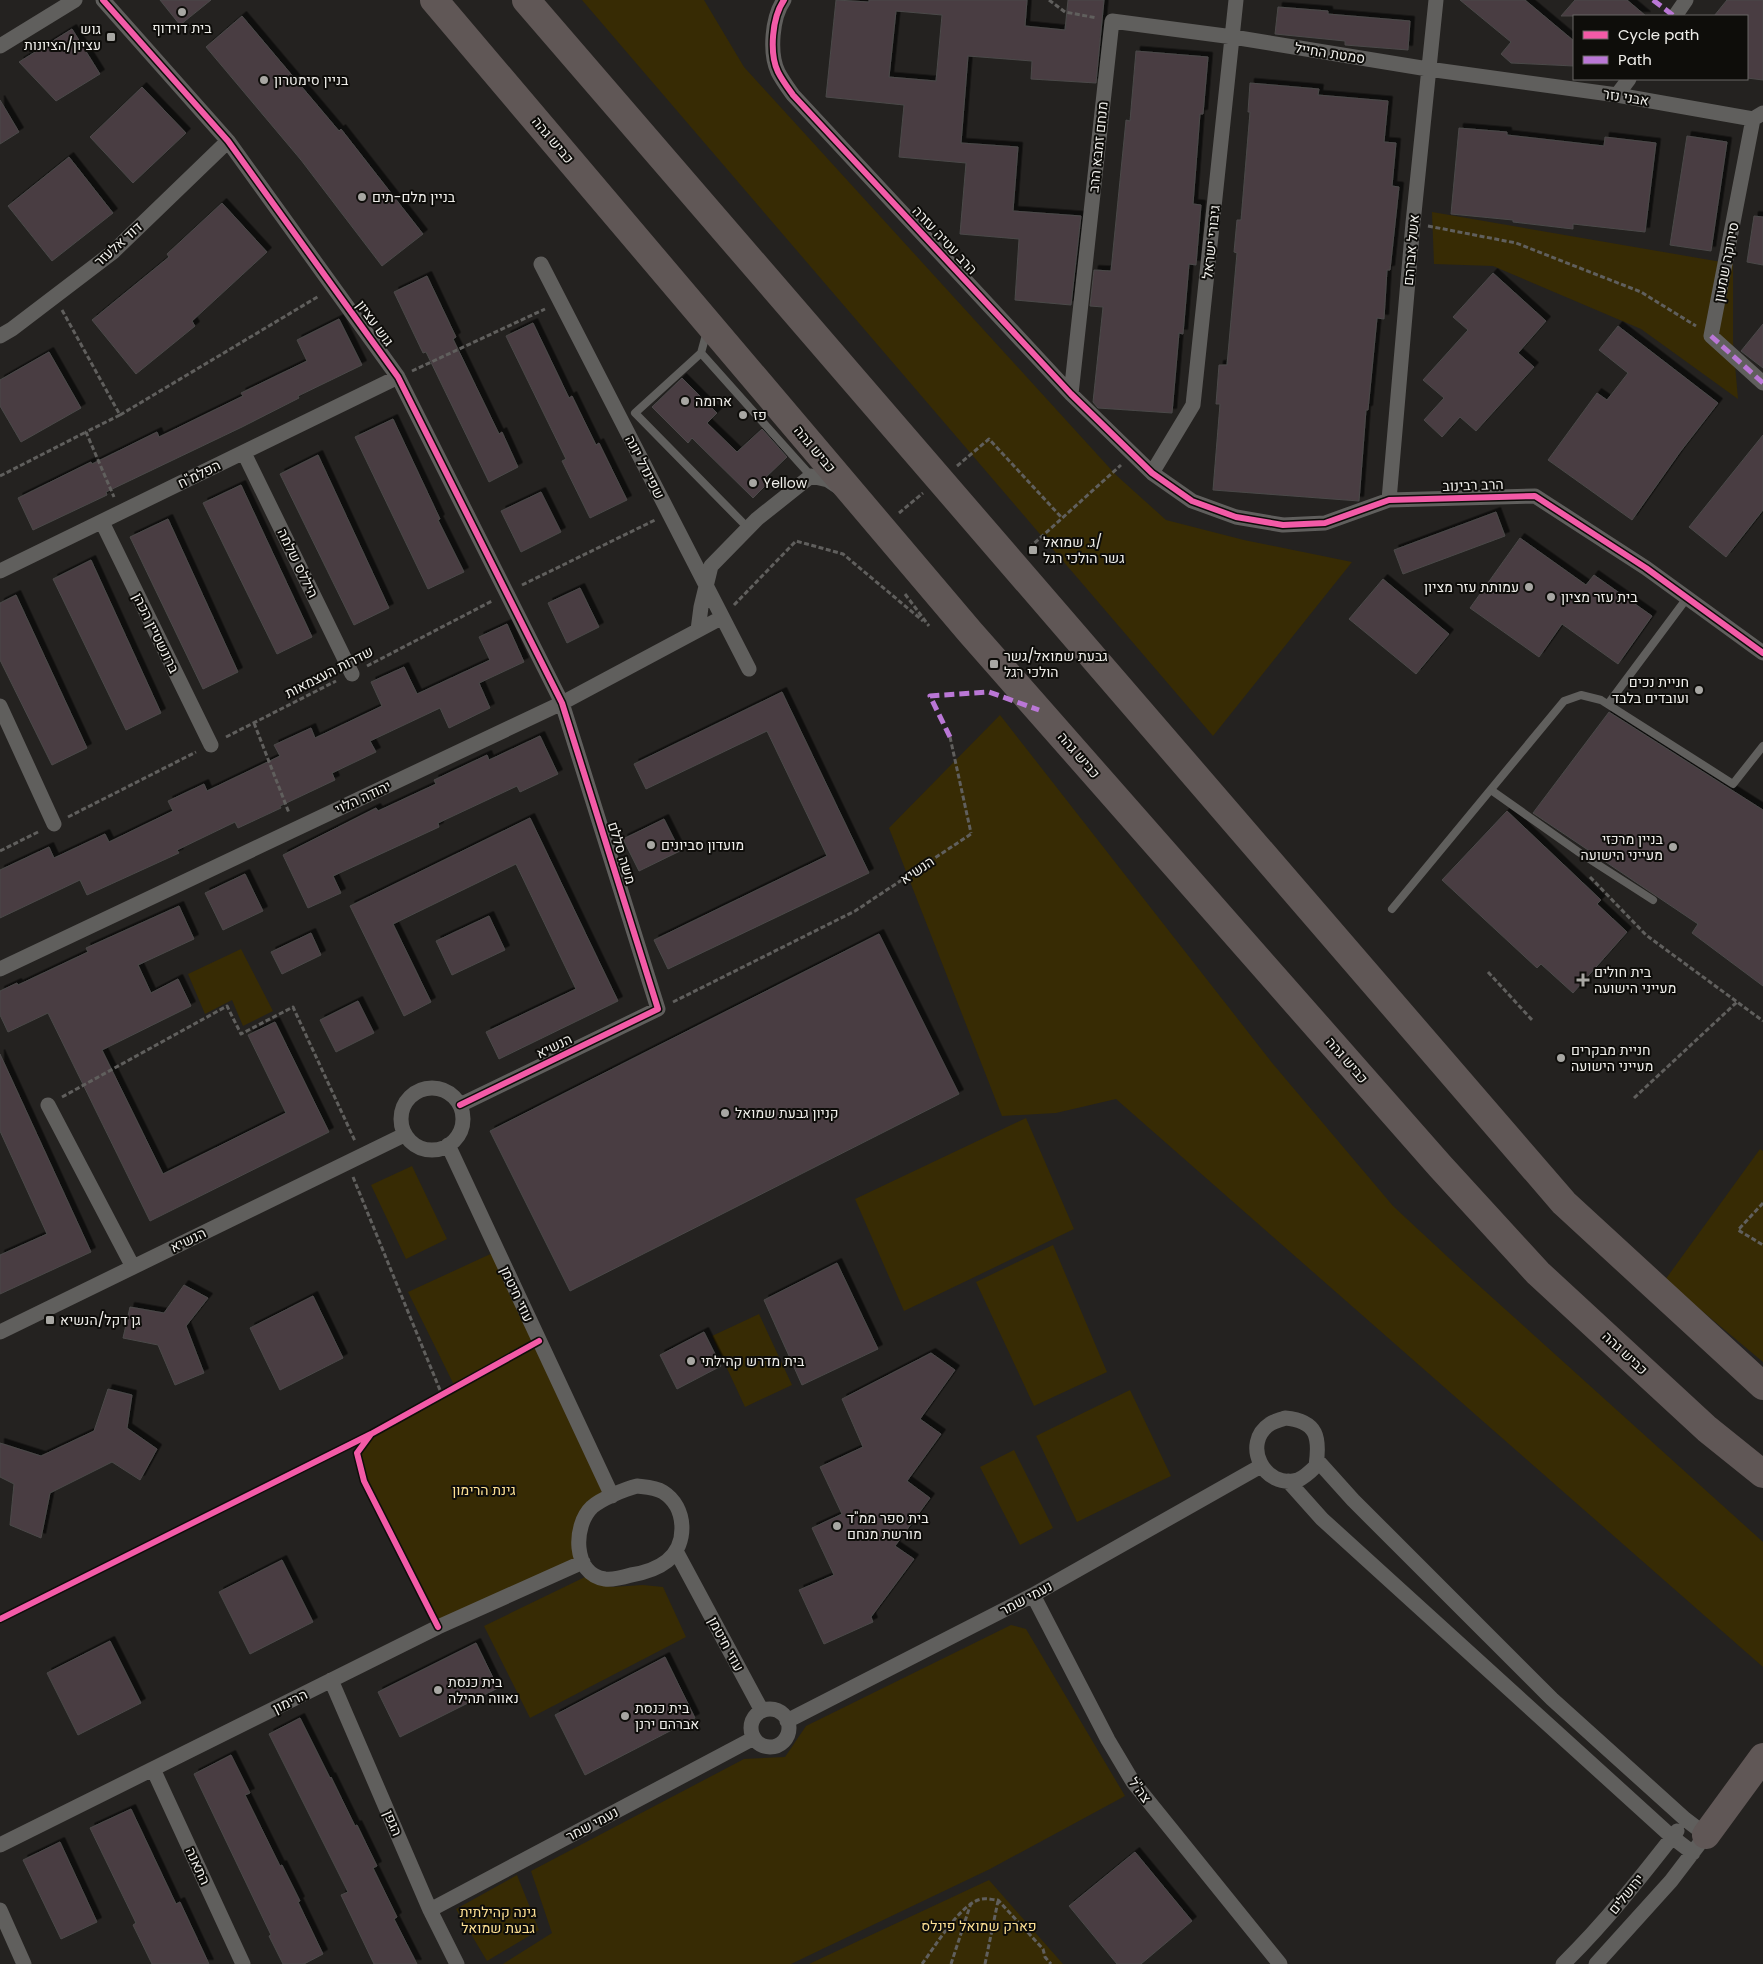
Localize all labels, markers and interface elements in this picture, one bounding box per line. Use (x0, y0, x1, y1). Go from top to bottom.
marker: בית דוידוף (176, 6, 188, 18)
legend (1573, 15, 1748, 80)
place label: בית דוידוף (152, 18, 212, 38)
place label: גוש עציון/הציונות (24, 19, 101, 55)
text: Cycle path (1618, 24, 1699, 45)
marker: גוש עציון/הציונות (105, 31, 117, 43)
street label: סמטת החייל (1293, 38, 1367, 68)
text: Path (1618, 49, 1652, 70)
place label: בניין סימטרון (274, 70, 349, 90)
marker: בניין סימטרון (258, 74, 270, 86)
street label: אבני נזר (1602, 84, 1650, 110)
street label: מנחם זמבא הרב (1083, 100, 1113, 194)
street label: כביש גהה (527, 112, 579, 168)
place label: בניין מלם-תים (372, 187, 456, 207)
marker: בניין מלם-תים (356, 191, 368, 203)
street label: הרב עטיה עזרה (908, 201, 982, 279)
street label: גיבורי ישראל (1197, 204, 1225, 280)
street label: אשל אברהם (1398, 214, 1424, 286)
street label: דוד אלעזר (90, 217, 146, 271)
street label: סירוקה שמעון (1708, 220, 1744, 304)
street label: גוש עציון (351, 296, 399, 350)
place label: ארומה (695, 391, 732, 411)
marker: ארומה (679, 395, 691, 407)
place label: פז (753, 405, 767, 425)
marker: פז (737, 409, 749, 421)
street label: כביש גהה (789, 421, 841, 477)
street label: שפינדל יונה (620, 432, 670, 502)
street label: הפלמ"ח (174, 455, 224, 493)
place label: Yellow (763, 473, 808, 493)
street label: הרב רבינוב (1442, 474, 1504, 496)
marker: Yellow (747, 477, 759, 489)
street label: היללס שלמה (273, 525, 323, 601)
place label: ג. שמואל/ גשר הולכי רגל (1043, 532, 1125, 568)
marker: ג. שמואל/ גשר הולכי רגל (1027, 544, 1039, 556)
place label: עמותת עזר מציון (1424, 577, 1519, 597)
marker: עמותת עזר מציון (1523, 581, 1535, 593)
place label: בית עזר מציון (1561, 587, 1638, 607)
street label: ברונשטיין הכהן (128, 589, 184, 677)
marker: בית עזר מציון (1545, 591, 1557, 603)
street label: שדרות העצמאות (281, 641, 377, 703)
place label: גבעת שמואל/גשר הולכי רגל (1004, 646, 1108, 682)
marker: גבעת שמואל/גשר הולכי רגל (988, 658, 1000, 670)
place label: חניית נכים ועובדים בלבד (1612, 672, 1689, 708)
marker: חניית נכים ועובדים בלבד (1693, 684, 1705, 696)
street label: כביש גהה (1053, 727, 1105, 783)
street label: יהודה הלוי (332, 775, 394, 819)
street label: משה סללם (603, 819, 641, 887)
place label: בניין מרכזי מעייני הישועה (1581, 829, 1664, 865)
place label: מועדון סביונים (661, 835, 744, 855)
marker: מועדון סביונים (645, 839, 657, 851)
marker: בניין מרכזי מעייני הישועה (1667, 841, 1679, 853)
street label: הנשיא (896, 851, 938, 889)
place label: בית חולים מעייני הישועה (1594, 962, 1677, 998)
marker: בית חולים מעייני הישועה (1576, 973, 1590, 987)
street label: הנשיא (533, 1029, 575, 1063)
street label: כביש גהה (1321, 1032, 1373, 1088)
place label: חניית מבקרים מעייני הישועה (1571, 1040, 1654, 1076)
marker: חניית מבקרים מעייני הישועה (1555, 1052, 1567, 1064)
place label: קניון גבעת שמואל (735, 1103, 839, 1123)
marker: קניון גבעת שמואל (719, 1107, 731, 1119)
street label: הנשיא (167, 1223, 209, 1257)
street label: עוזי חיטמן (495, 1263, 539, 1325)
place label: גן דקל/הנשיא (60, 1310, 141, 1330)
marker: גן דקל/הנשיא (44, 1314, 56, 1326)
street label: כביש גהה (1598, 1327, 1652, 1379)
place label: בית מדרש קהילתי (701, 1351, 805, 1371)
marker: בית מדרש קהילתי (685, 1355, 697, 1367)
park label: גינת הרימון (452, 1480, 516, 1500)
place label: בית ספר ממ"ד מורשת מנחם (847, 1508, 929, 1544)
marker: בית ספר ממ"ד מורשת מנחם (831, 1520, 843, 1532)
street label: נעמי שמר (996, 1576, 1056, 1620)
street label: עוזי חיטמן (703, 1613, 749, 1675)
place label: בית כנסת נאווה תהילה (448, 1672, 519, 1708)
street label: הרימון (269, 1684, 311, 1718)
marker: בית כנסת נאווה תהילה (432, 1684, 444, 1696)
place label: בית כנסת אברהם ירנן (635, 1698, 699, 1734)
marker: בית כנסת אברהם ירנן (619, 1710, 631, 1722)
street label: צה"ל (1124, 1773, 1156, 1807)
street label: נעמי שמר (562, 1802, 622, 1846)
street label: הגפן (379, 1807, 407, 1839)
street label: התאנה (181, 1844, 215, 1888)
street label: ירושלים (1604, 1870, 1648, 1918)
park label: גינה קהילתית גבעת שמואל (460, 1902, 536, 1938)
park label: פארק שמואל פינלס (921, 1916, 1037, 1936)

